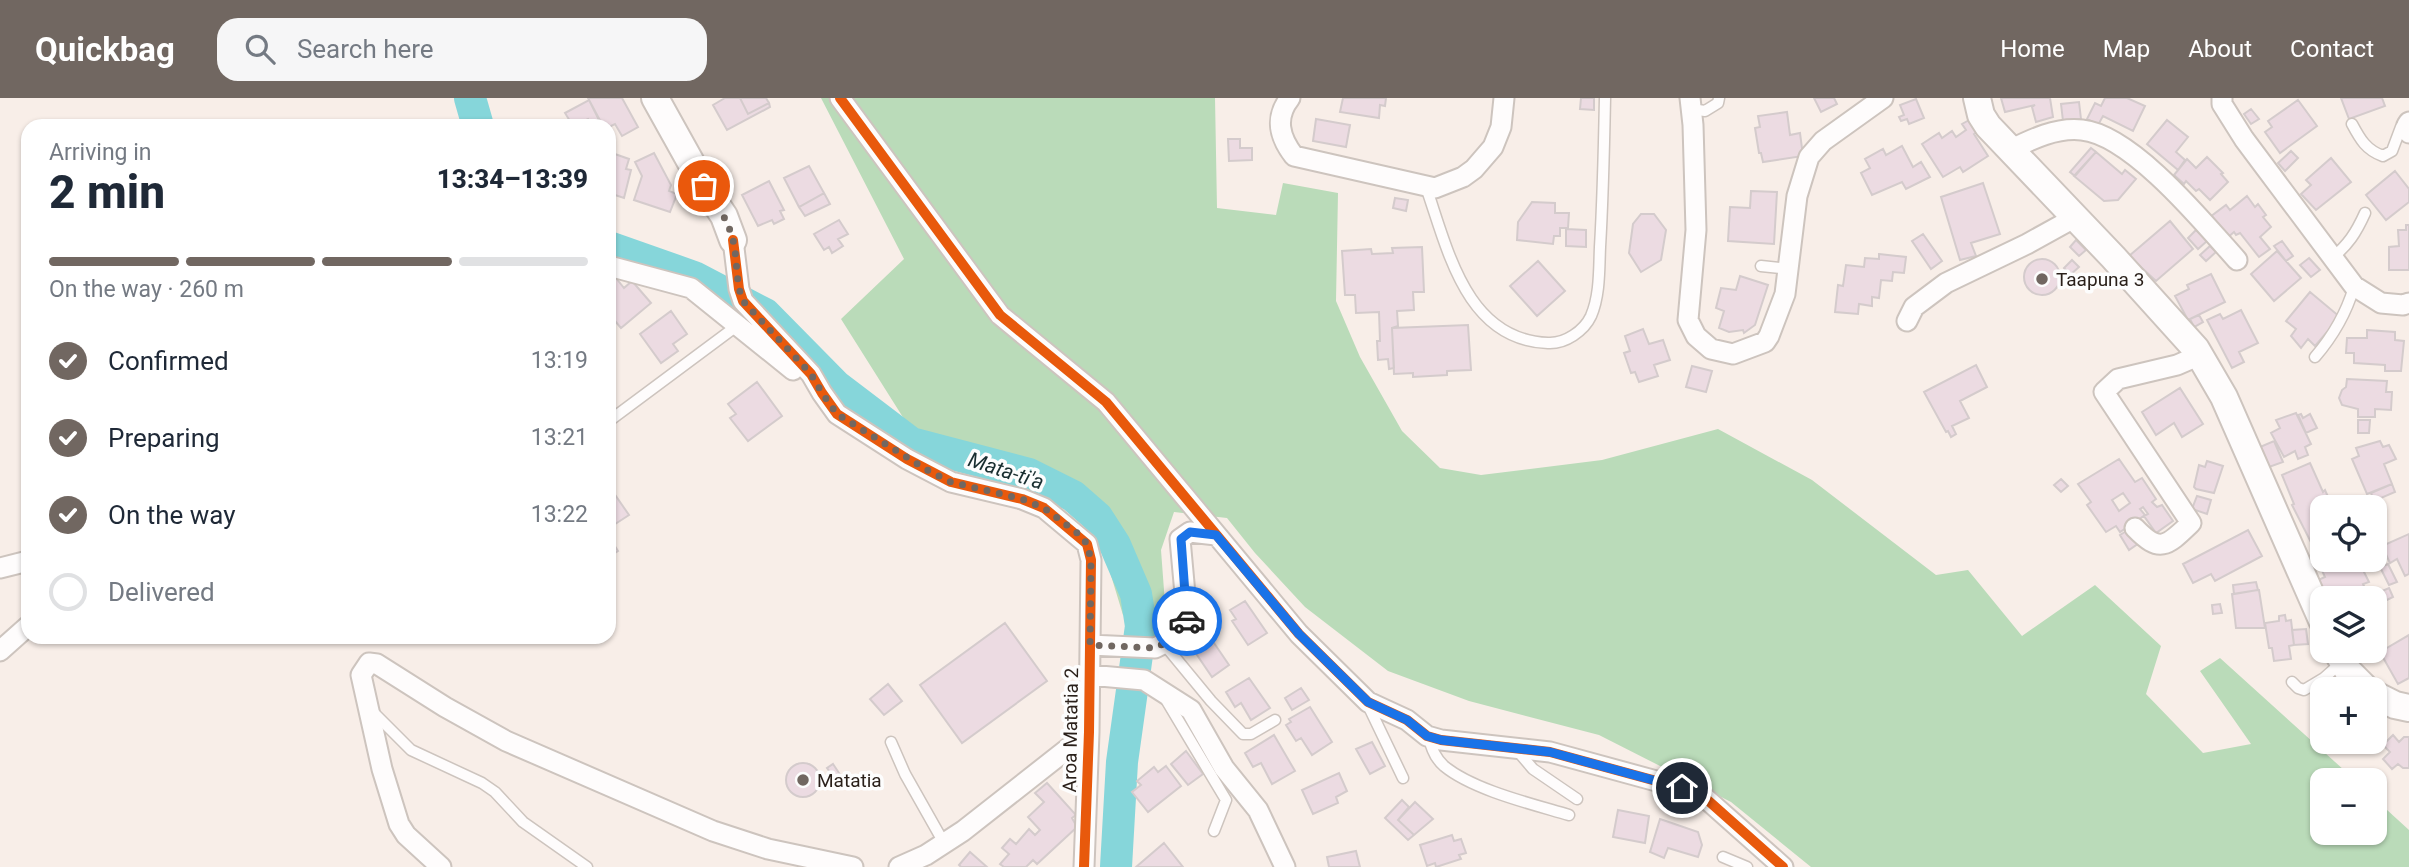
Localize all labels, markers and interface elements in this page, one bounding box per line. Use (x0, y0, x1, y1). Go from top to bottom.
search box (217, 18, 707, 81)
text: Quickbag (35, 30, 175, 69)
icon: search (241, 30, 279, 68)
text: Search here (297, 34, 434, 64)
text: Home (2000, 35, 2065, 63)
text: Map (2103, 35, 2150, 63)
text: About (2188, 35, 2252, 63)
text: Contact (2290, 35, 2374, 63)
text: Arriving in (49, 139, 152, 166)
pin (674, 156, 734, 216)
text: 13:34–13:39 (437, 164, 588, 194)
text: 2 min (49, 165, 165, 219)
icon: bag (685, 167, 723, 205)
place label: Taapuna 3 (2056, 268, 2144, 291)
marker: Taapuna 3 (2034, 271, 2050, 287)
text: On the way · 260 m (49, 276, 244, 303)
icon: check (49, 342, 87, 380)
text: Confirmed (108, 346, 229, 376)
text: 13:19 (531, 347, 588, 374)
icon: check (49, 419, 87, 457)
text: Preparing (108, 423, 220, 453)
text: 13:21 (531, 424, 588, 451)
water label: Mata-ti'a (965, 448, 1047, 494)
map controls (2310, 495, 2387, 845)
button: locate (2310, 495, 2387, 572)
icon: check (49, 496, 87, 534)
text: On the way (108, 500, 236, 530)
text: 13:22 (531, 501, 588, 528)
text: Delivered (108, 577, 215, 607)
courier (1152, 586, 1222, 656)
button: layers (2310, 586, 2387, 663)
icon: car (1168, 602, 1206, 640)
street label: Aroa Matatia 2 (1058, 668, 1083, 792)
button: + (2310, 677, 2387, 754)
pin (1652, 758, 1712, 818)
button: − (2310, 768, 2387, 845)
place label: Matatia (817, 769, 882, 792)
icon: home (1663, 769, 1701, 807)
marker: Matatia (795, 772, 811, 788)

